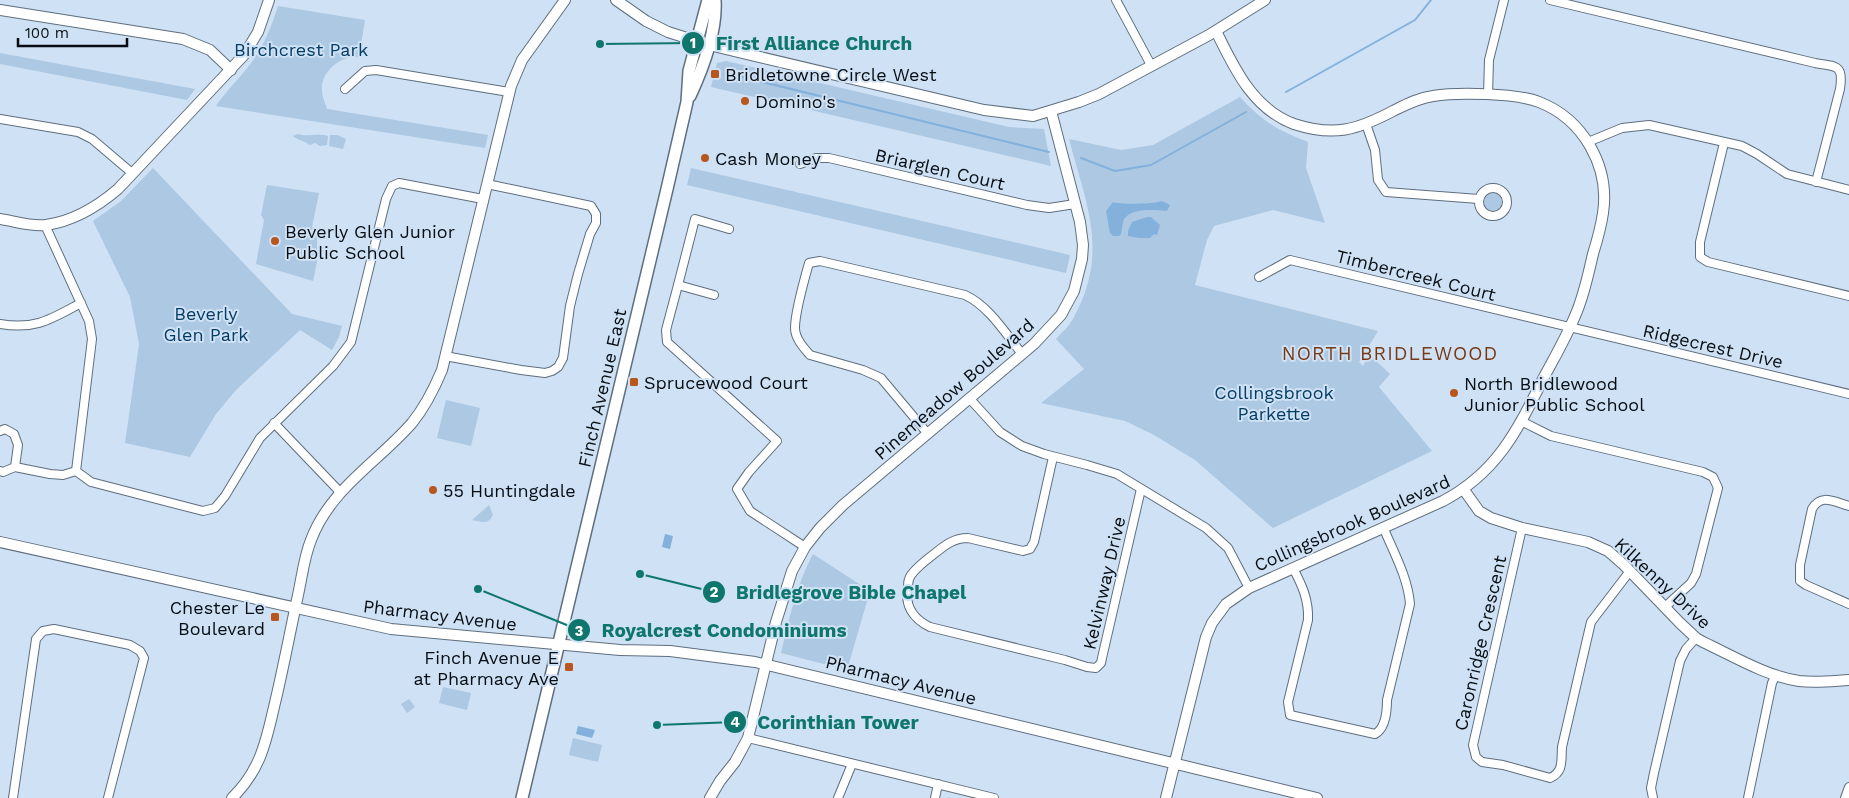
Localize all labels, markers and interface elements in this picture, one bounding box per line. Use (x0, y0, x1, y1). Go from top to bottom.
scale bar (18, 15, 126, 47)
text: 100 m (25, 24, 69, 42)
callout: First Alliance Church (681, 26, 923, 60)
text: First Alliance Church (716, 32, 912, 55)
text: 1 (690, 34, 696, 52)
park label: Birchcrest Park (234, 39, 368, 60)
place label: Bridletowne Circle West (725, 64, 937, 85)
marker: Bridletowne Circle West (709, 68, 721, 80)
place label: Domino's (755, 91, 836, 112)
marker: Domino's (739, 95, 751, 107)
street label: Briarglen Court (873, 144, 1007, 194)
place label: Cash Money (715, 148, 821, 169)
marker: Cash Money (699, 152, 711, 164)
place label: Beverly Glen Junior Public School (285, 221, 455, 263)
marker: Beverly Glen Junior Public School (269, 235, 281, 247)
street label: Timbercreek Court (1334, 245, 1498, 305)
park label: Beverly Glen Park (164, 303, 248, 345)
street label: Finch Avenue East (574, 306, 631, 469)
street label: Pinemeadow Boulevard (870, 314, 1038, 464)
street label: Ridgecrest Drive (1641, 320, 1785, 372)
district label: NORTH BRIDLEWOOD (1282, 342, 1498, 365)
place label: Sprucewood Court (644, 372, 808, 393)
place label: North Bridlewood Junior Public School (1464, 373, 1645, 415)
marker: Sprucewood Court (628, 376, 640, 388)
park label: Collingsbrook Parkette (1214, 382, 1334, 424)
marker: North Bridlewood Junior Public School (1448, 387, 1460, 399)
street label: Collingsbrook Boulevard (1251, 470, 1453, 576)
place label: 55 Huntingdale (443, 480, 576, 501)
marker: 55 Huntingdale (427, 484, 439, 496)
street label: Kelvinway Drive (1078, 514, 1130, 652)
street label: Kilkenny Drive (1610, 533, 1716, 633)
street label: Caronridge Crescent (1450, 553, 1511, 733)
callout: Bridlegrove Bible Chapel (701, 575, 977, 609)
text: Bridlegrove Bible Chapel (736, 581, 967, 604)
text: 2 (710, 583, 719, 601)
street label: Pharmacy Avenue (362, 595, 518, 635)
place label: Chester Le Boulevard (170, 597, 265, 639)
marker: Chester Le Boulevard (269, 611, 281, 623)
callout: Royalcrest Condominiums (566, 613, 856, 647)
text: Royalcrest Condominiums (601, 619, 847, 642)
text: 3 (575, 622, 584, 640)
place label: Finch Avenue E at Pharmacy Ave (413, 647, 559, 689)
street label: Pharmacy Avenue (823, 651, 979, 709)
marker: Finch Avenue E at Pharmacy Ave (563, 661, 575, 673)
callout: Corinthian Tower (722, 705, 929, 739)
text: Corinthian Tower (757, 711, 919, 734)
text: 4 (730, 713, 740, 731)

